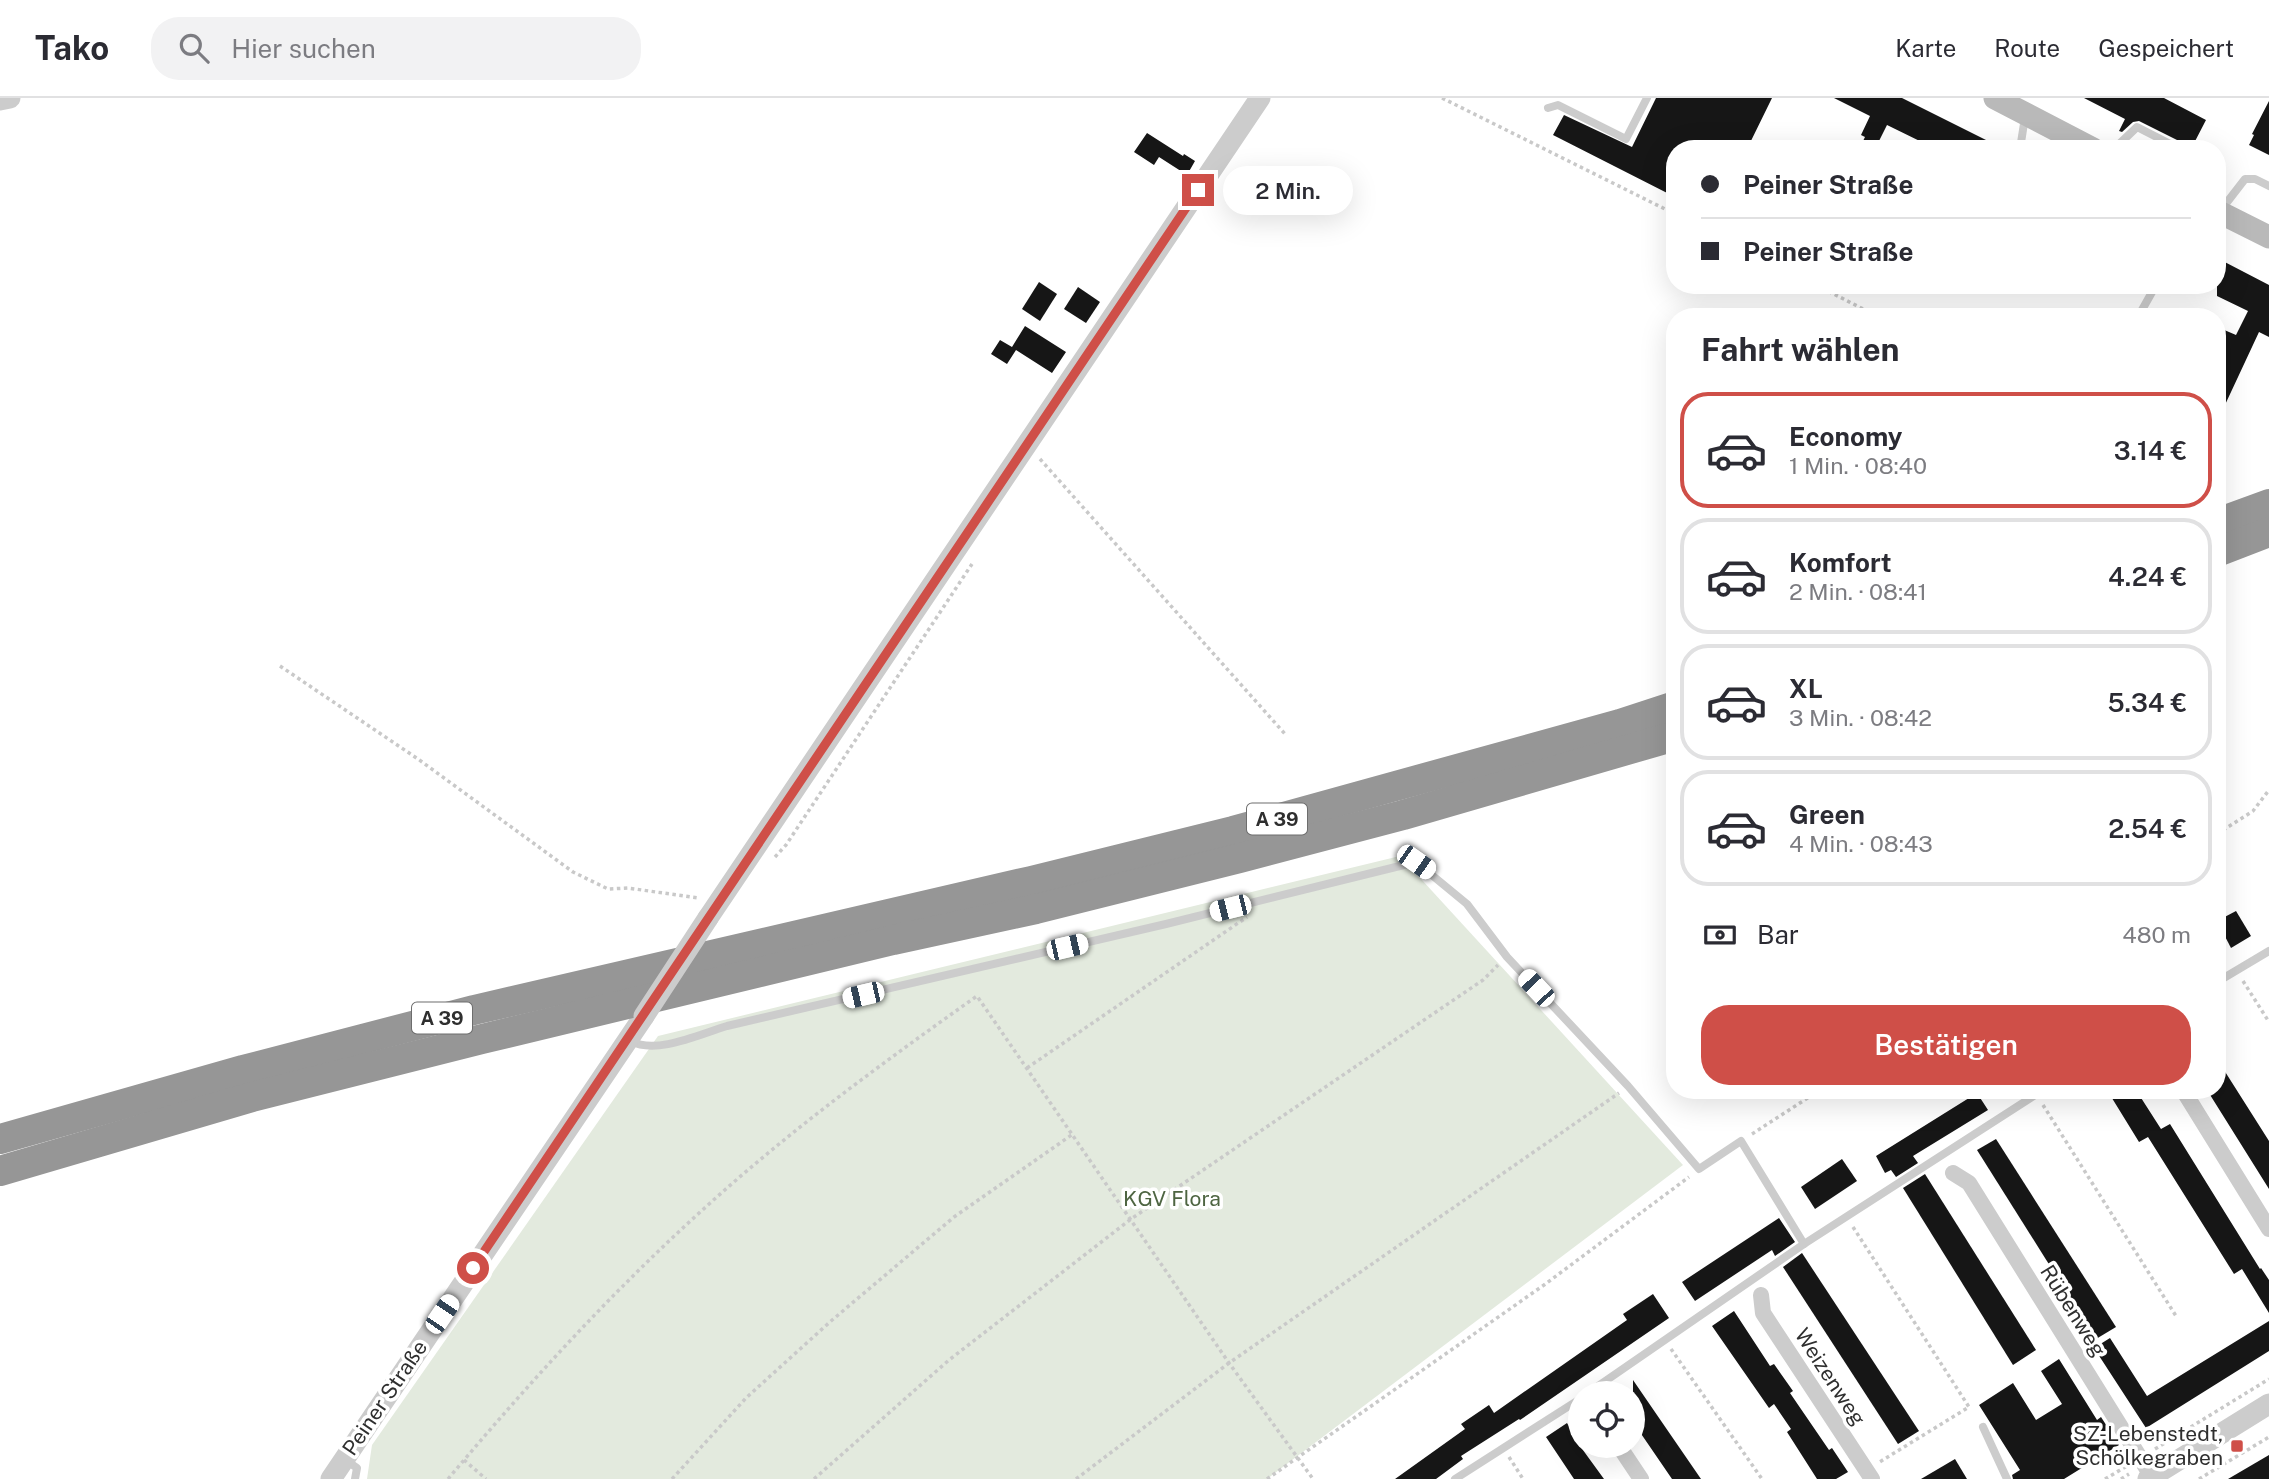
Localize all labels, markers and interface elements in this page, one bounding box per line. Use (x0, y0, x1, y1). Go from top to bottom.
search box (151, 17, 641, 80)
text: Tako (35, 29, 109, 67)
icon: search (175, 29, 213, 67)
text: Hier suchen (231, 33, 376, 64)
text: Karte (1895, 34, 1956, 62)
text: Route (1994, 34, 2060, 62)
text: Gespeichert (2098, 34, 2234, 62)
callout: 2 Min. (1222, 166, 1352, 214)
text: Peiner Straße (1743, 169, 1913, 200)
route end (1182, 174, 1214, 206)
text: 2 Min. (1255, 177, 1321, 204)
text: Peiner Straße (1743, 236, 1913, 267)
text: Fahrt wählen (1701, 331, 1900, 368)
icon: car (1705, 419, 1768, 482)
text: Economy (1789, 421, 1902, 452)
text: 3.14 € (2114, 435, 2187, 466)
text: 1 Min. · 08:40 (1789, 452, 1927, 479)
icon: car (1705, 545, 1768, 608)
text: Komfort (1789, 547, 1891, 578)
text: 4.24 € (2108, 561, 2187, 592)
text: 2 Min. · 08:41 (1789, 578, 1927, 605)
icon: car (1705, 671, 1768, 734)
text: XL (1789, 673, 1823, 704)
text: 5.34 € (2107, 687, 2187, 718)
text: 3 Min. · 08:42 (1789, 704, 1932, 731)
icon: car (1705, 797, 1768, 860)
text: Green (1789, 799, 1865, 830)
road number: A 39 (1247, 804, 1307, 834)
text: 2.54 € (2108, 813, 2187, 844)
text: 4 Min. · 08:43 (1789, 830, 1933, 857)
car (1393, 841, 1440, 883)
car (1208, 893, 1253, 923)
icon: cash (1701, 916, 1739, 954)
text: Bar (1757, 919, 1799, 950)
text: 480 m (2122, 921, 2191, 948)
car (1045, 932, 1090, 962)
car (1514, 965, 1559, 1011)
car (841, 980, 886, 1010)
road number: A 39 (412, 1002, 472, 1034)
button: Bestätigen (1701, 1005, 2191, 1085)
park label: KGV Flora (1123, 1186, 1221, 1211)
route start (457, 1252, 489, 1284)
street label: Rübenweg (2035, 1260, 2111, 1361)
car (422, 1291, 463, 1337)
street label: Weizenweg (1790, 1323, 1871, 1430)
street label: Peiner Straße (337, 1335, 432, 1460)
map controls (1568, 1381, 1645, 1458)
button: locate (1568, 1381, 1645, 1458)
place label: SZ-Lebenstedt, Schölkegraben (2073, 1421, 2223, 1470)
marker: SZ-Lebenstedt, Schölkegraben (2229, 1438, 2245, 1454)

